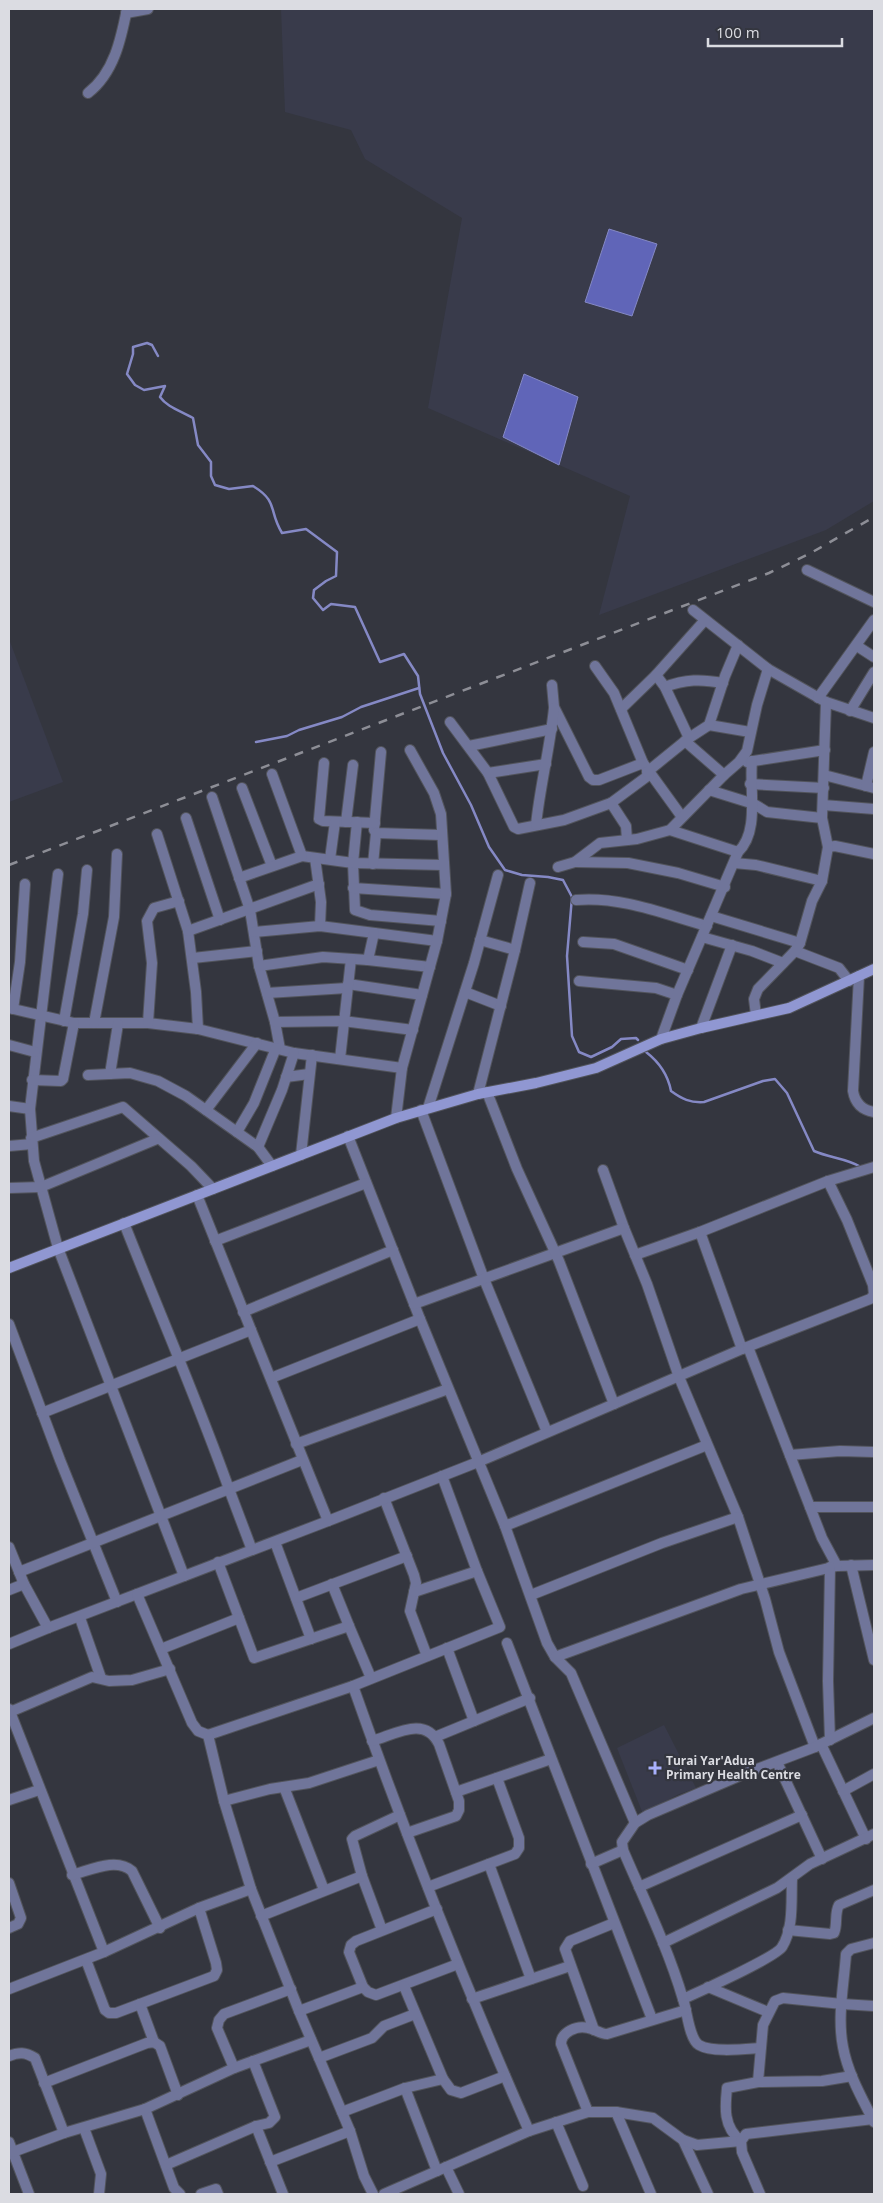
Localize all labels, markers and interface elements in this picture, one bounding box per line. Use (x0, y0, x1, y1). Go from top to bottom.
scale bar (708, 15, 842, 47)
text: 100 m (716, 22, 760, 42)
place label: Turai Yar'Adua Primary Health Centre (666, 1752, 801, 1783)
marker: Turai Yar'Adua Primary Health Centre (648, 1761, 662, 1775)

